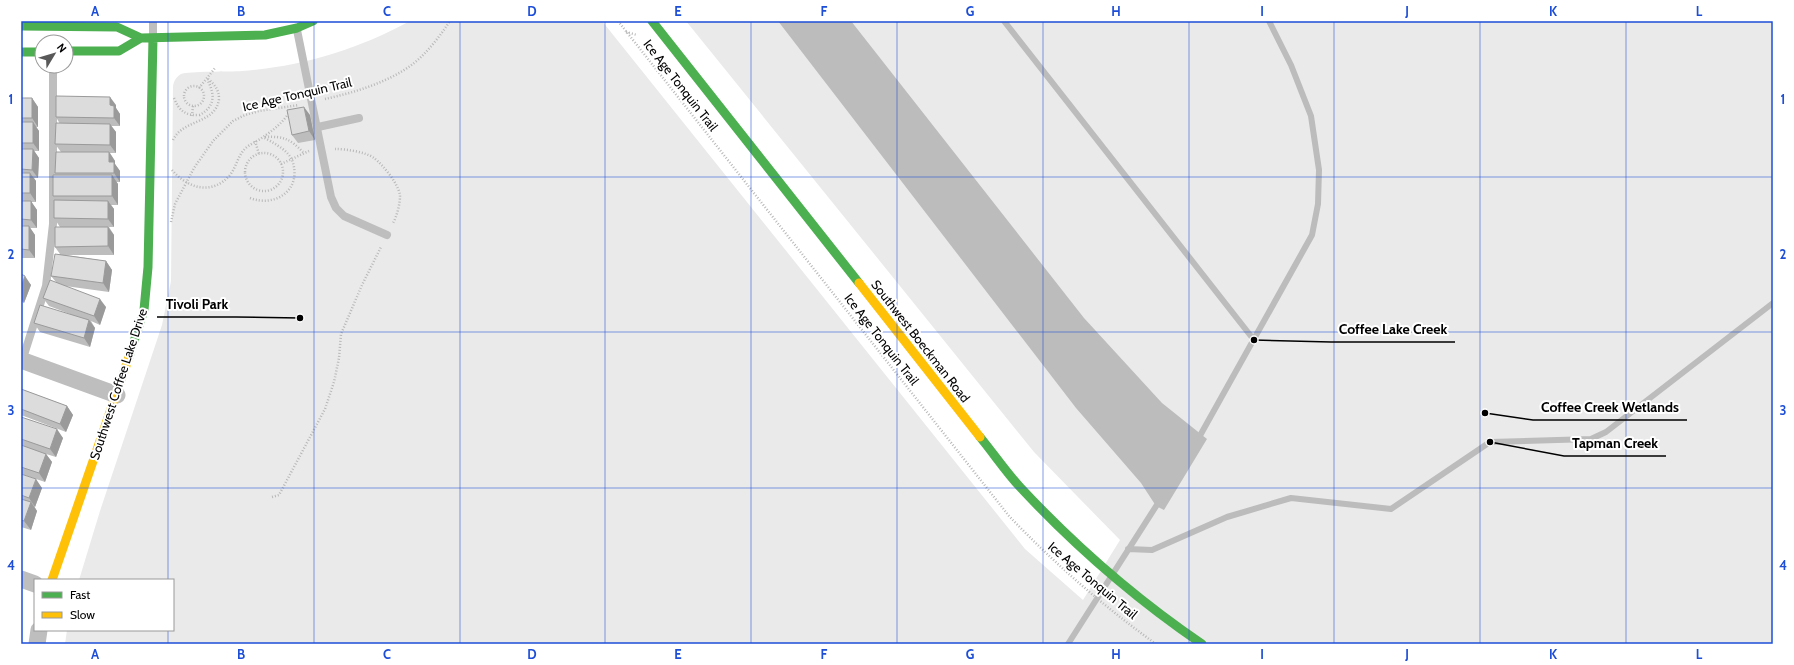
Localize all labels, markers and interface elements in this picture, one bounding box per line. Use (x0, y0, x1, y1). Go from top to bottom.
text: A (91, 3, 100, 19)
text: B (237, 3, 245, 19)
text: C (383, 3, 391, 19)
text: D (527, 3, 537, 19)
text: E (674, 3, 682, 19)
text: F (821, 3, 828, 19)
text: G (966, 3, 975, 19)
text: H (1111, 3, 1121, 19)
text: I (1260, 3, 1264, 19)
text: J (1404, 3, 1409, 19)
text: K (1549, 3, 1558, 19)
text: L (1696, 3, 1703, 19)
north arrow (34, 34, 74, 74)
street label: Ice Age Tonquin Trail (640, 36, 722, 134)
text: N (54, 40, 70, 55)
street label: Ice Age Tonquin Trail (241, 74, 353, 114)
text: 1 (9, 91, 13, 107)
text: 1 (1781, 91, 1785, 107)
text: 2 (8, 246, 15, 262)
text: 2 (1780, 246, 1787, 262)
street label: Southwest Boeckman Road (868, 277, 974, 405)
street label: Ice Age Tonquin Trail (841, 290, 923, 388)
callout: Tivoli Park (157, 291, 236, 317)
text: Tivoli Park (166, 295, 228, 313)
street label: Southwest Coffee Lake Drive (86, 306, 150, 462)
callout: Coffee Lake Creek (1331, 316, 1455, 342)
text: Coffee Lake Creek (1339, 320, 1447, 338)
callout: Coffee Creek Wetlands (1533, 394, 1687, 420)
text: Coffee Creek Wetlands (1541, 398, 1679, 416)
text: 3 (7, 402, 15, 418)
text: 3 (1779, 402, 1787, 418)
callout: Tapman Creek (1564, 430, 1666, 456)
text: Tapman Creek (1572, 434, 1658, 452)
street label: Ice Age Tonquin Trail (1045, 538, 1141, 622)
text: 4 (7, 557, 15, 573)
text: 4 (1779, 557, 1787, 573)
legend (34, 579, 174, 631)
text: Fast (70, 587, 90, 602)
text: Slow (70, 607, 95, 622)
text: A (91, 646, 100, 662)
text: B (237, 646, 245, 662)
text: C (383, 646, 391, 662)
text: D (527, 646, 537, 662)
text: E (674, 646, 682, 662)
text: F (821, 646, 828, 662)
text: G (966, 646, 975, 662)
text: H (1111, 646, 1121, 662)
text: I (1260, 646, 1264, 662)
text: J (1404, 646, 1409, 662)
text: K (1549, 646, 1558, 662)
text: L (1696, 646, 1703, 662)

